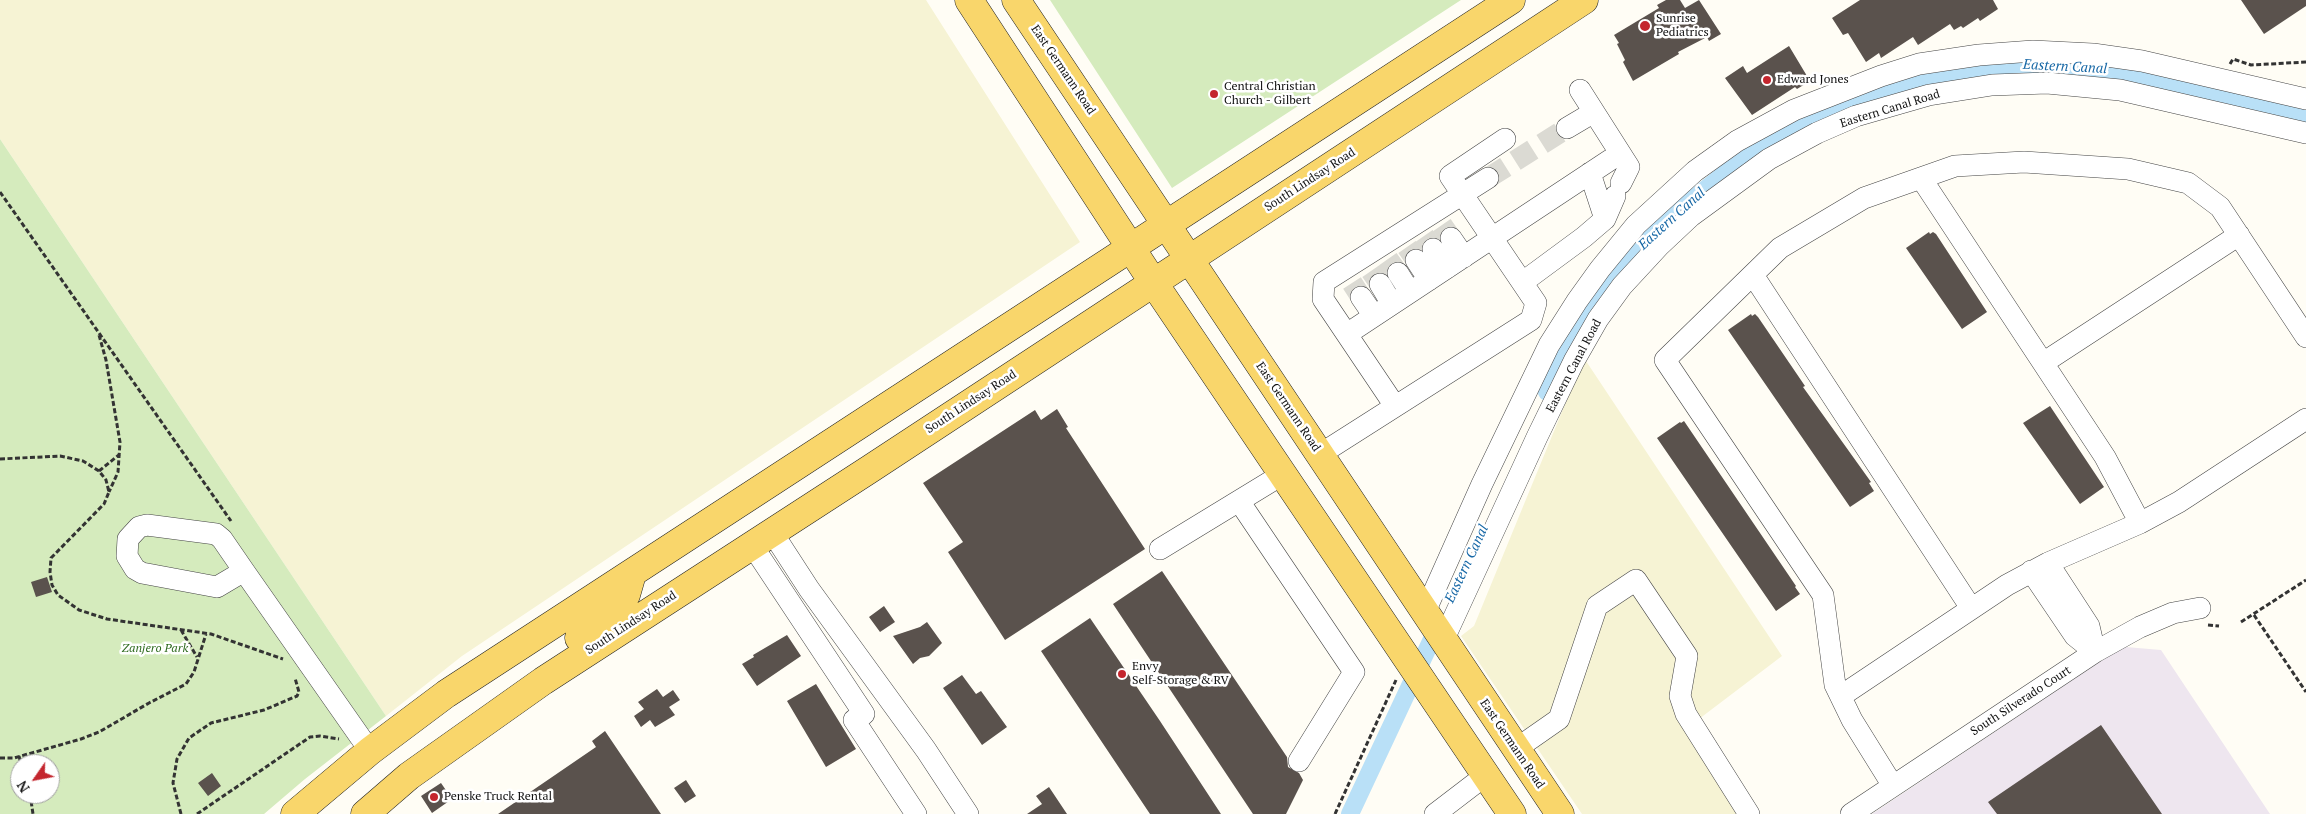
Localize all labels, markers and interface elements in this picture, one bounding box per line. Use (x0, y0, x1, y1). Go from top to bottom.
place label: Sunrise Pediatrics (1656, 12, 1709, 40)
marker: Sunrise Pediatrics (1638, 19, 1652, 33)
street label: East Germann Road (1028, 23, 1098, 117)
water label: Eastern Canal (2023, 56, 2107, 78)
place label: Edward Jones (1777, 73, 1849, 87)
marker: Edward Jones (1761, 74, 1773, 86)
place label: Central Christian Church - Gilbert (1224, 80, 1316, 108)
street label: Eastern Canal Road (1838, 87, 1942, 131)
marker: Central Christian Church - Gilbert (1208, 88, 1220, 100)
street label: South Lindsay Road (1262, 145, 1358, 215)
water label: Eastern Canal (1635, 185, 1709, 253)
street label: Eastern Canal Road (1543, 317, 1605, 415)
street label: East Germann Road (1253, 360, 1323, 454)
street label: South Lindsay Road (923, 367, 1019, 437)
water label: Eastern Canal (1442, 522, 1492, 606)
street label: South Lindsay Road (583, 588, 679, 658)
park label: Zanjero Park (122, 642, 188, 656)
place label: Envy Self-Storage & RV (1132, 660, 1229, 688)
street label: South Silverado Court (1968, 663, 2074, 739)
marker: Envy Self-Storage & RV (1116, 668, 1128, 680)
street label: East Germann Road (1477, 697, 1547, 791)
north arrow (10, 754, 60, 804)
text: N (12, 777, 34, 797)
place label: Penske Truck Rental (444, 790, 552, 804)
marker: Penske Truck Rental (428, 791, 440, 803)

